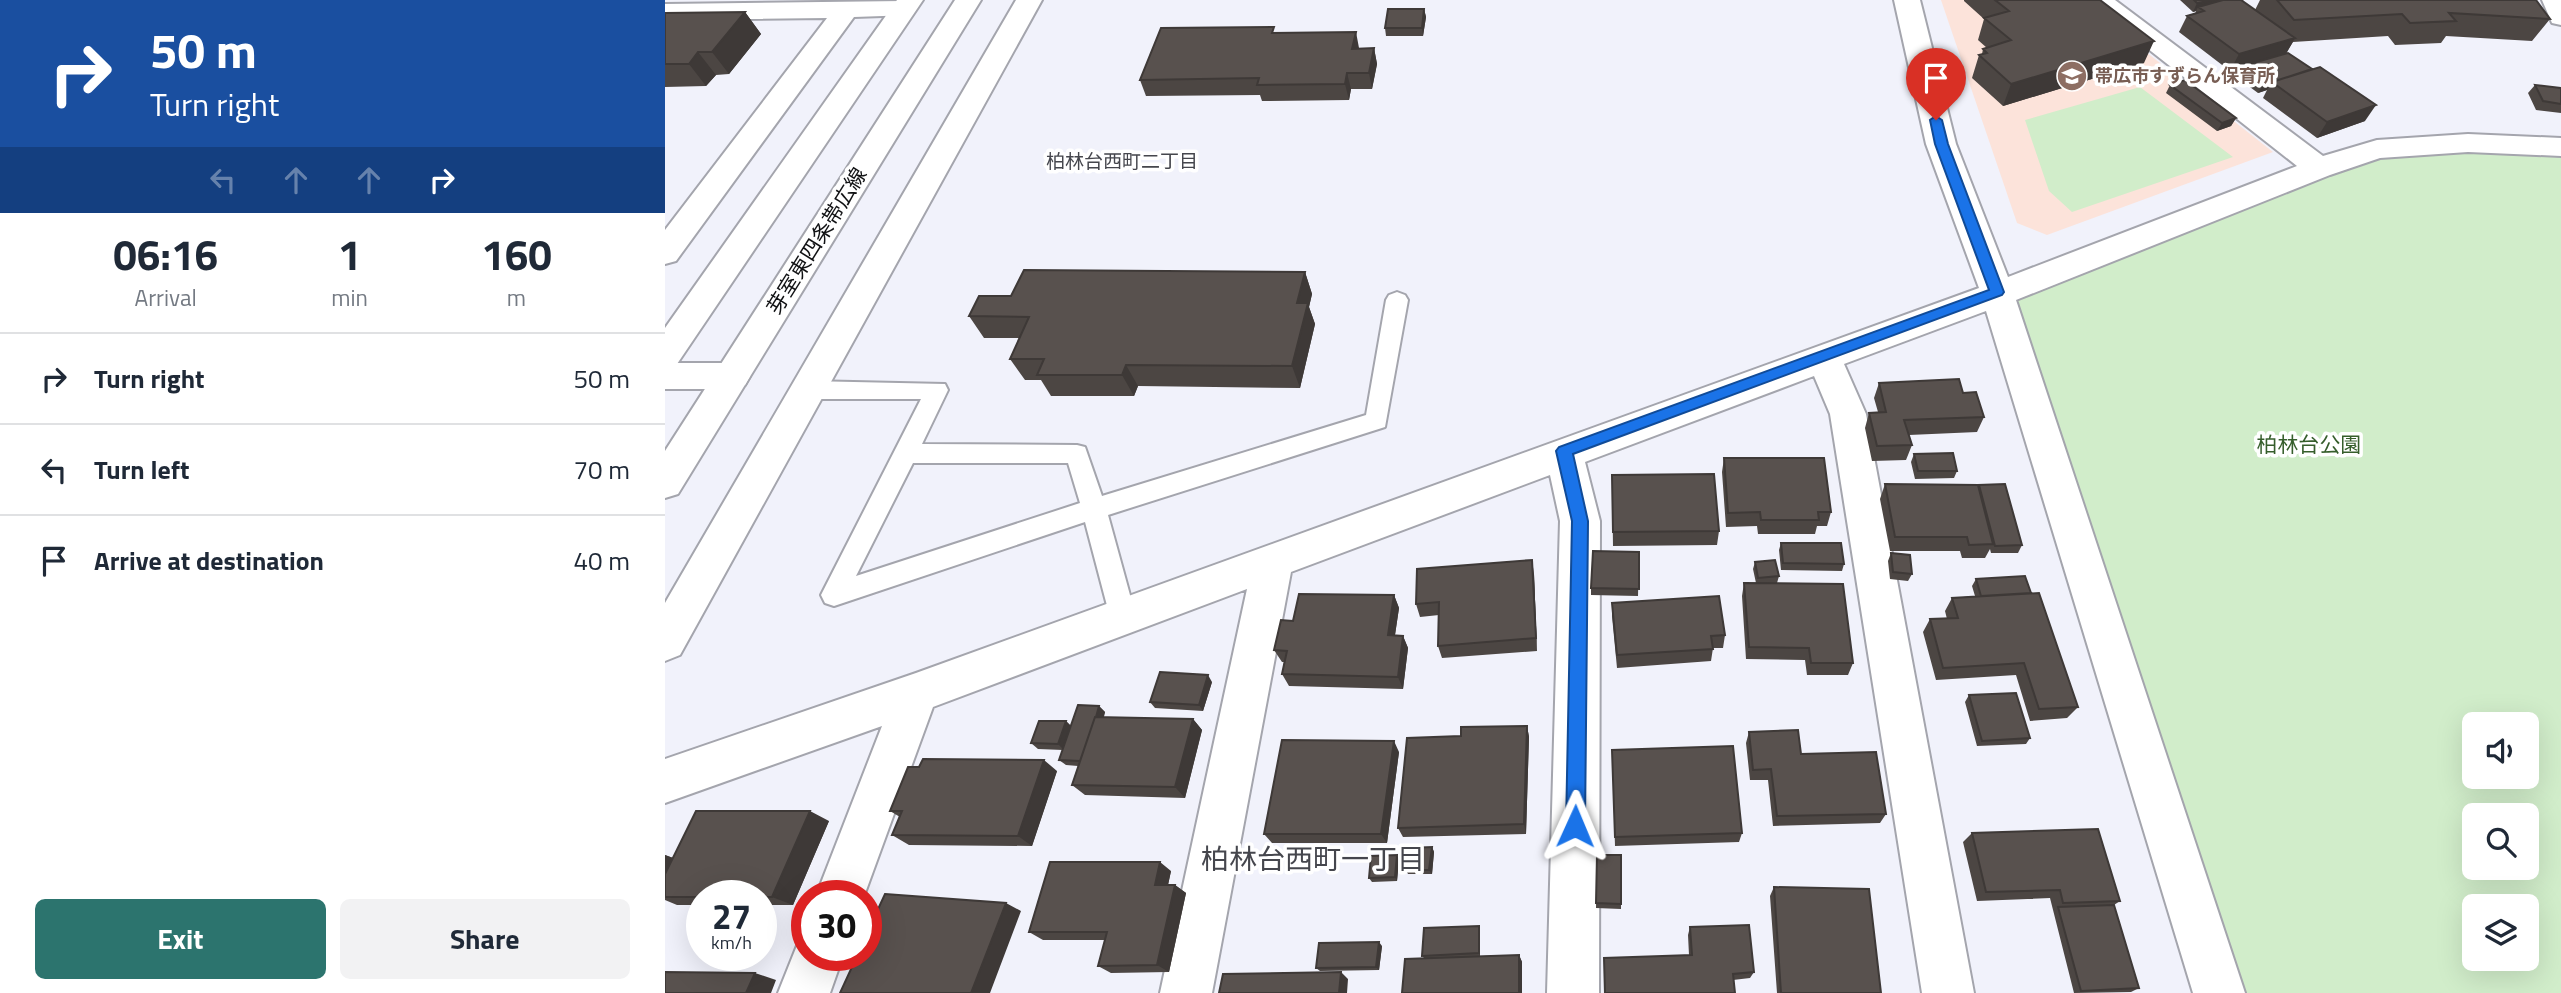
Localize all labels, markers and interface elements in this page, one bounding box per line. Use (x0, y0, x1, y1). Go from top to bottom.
text: 50 m (150, 12, 257, 87)
icon: right (35, 28, 126, 119)
pin (1906, 48, 1966, 120)
icon: arrive (1917, 59, 1955, 97)
school or university icon: 帯広市すずらん保育所 (2055, 59, 2089, 93)
place label: 帯広市すずらん保育所 (2095, 62, 2275, 89)
text: Turn right (150, 80, 279, 128)
district label: 柏林台西町二丁目 (1046, 146, 1198, 175)
icon: left (204, 161, 242, 199)
icon: ahead (277, 161, 315, 199)
icon: ahead (350, 161, 388, 199)
icon: right (423, 161, 461, 199)
street label: 芽室東四条帯広線 (758, 161, 874, 320)
text: 06:16 (113, 222, 218, 286)
text: 1 (338, 222, 361, 286)
text: 160 (481, 222, 552, 286)
text: Arrival (134, 280, 197, 315)
text: min (331, 280, 368, 315)
text: m (507, 280, 526, 315)
text: Turn right (94, 359, 205, 398)
text: 50 m (573, 359, 630, 398)
icon: right (35, 360, 73, 398)
park label: 柏林台公園 (2257, 428, 2362, 460)
text: Turn left (94, 450, 189, 489)
text: 70 m (573, 450, 630, 489)
icon: left (35, 451, 73, 489)
text: Arrive at destination (94, 541, 324, 580)
text: 40 m (573, 541, 630, 580)
icon: arrive (35, 542, 73, 580)
map controls (2462, 712, 2539, 971)
button: sound (2462, 712, 2539, 789)
position arrow (1538, 789, 1612, 863)
button: search (2462, 803, 2539, 880)
district label: 柏林台西町一丁目 (1201, 837, 1425, 880)
speed limit sign: 30 (791, 880, 882, 971)
text: 27 (712, 889, 751, 943)
button: layers (2462, 894, 2539, 971)
button: Exit (35, 899, 326, 979)
button: Share (340, 899, 630, 979)
text: km/h (711, 929, 752, 956)

